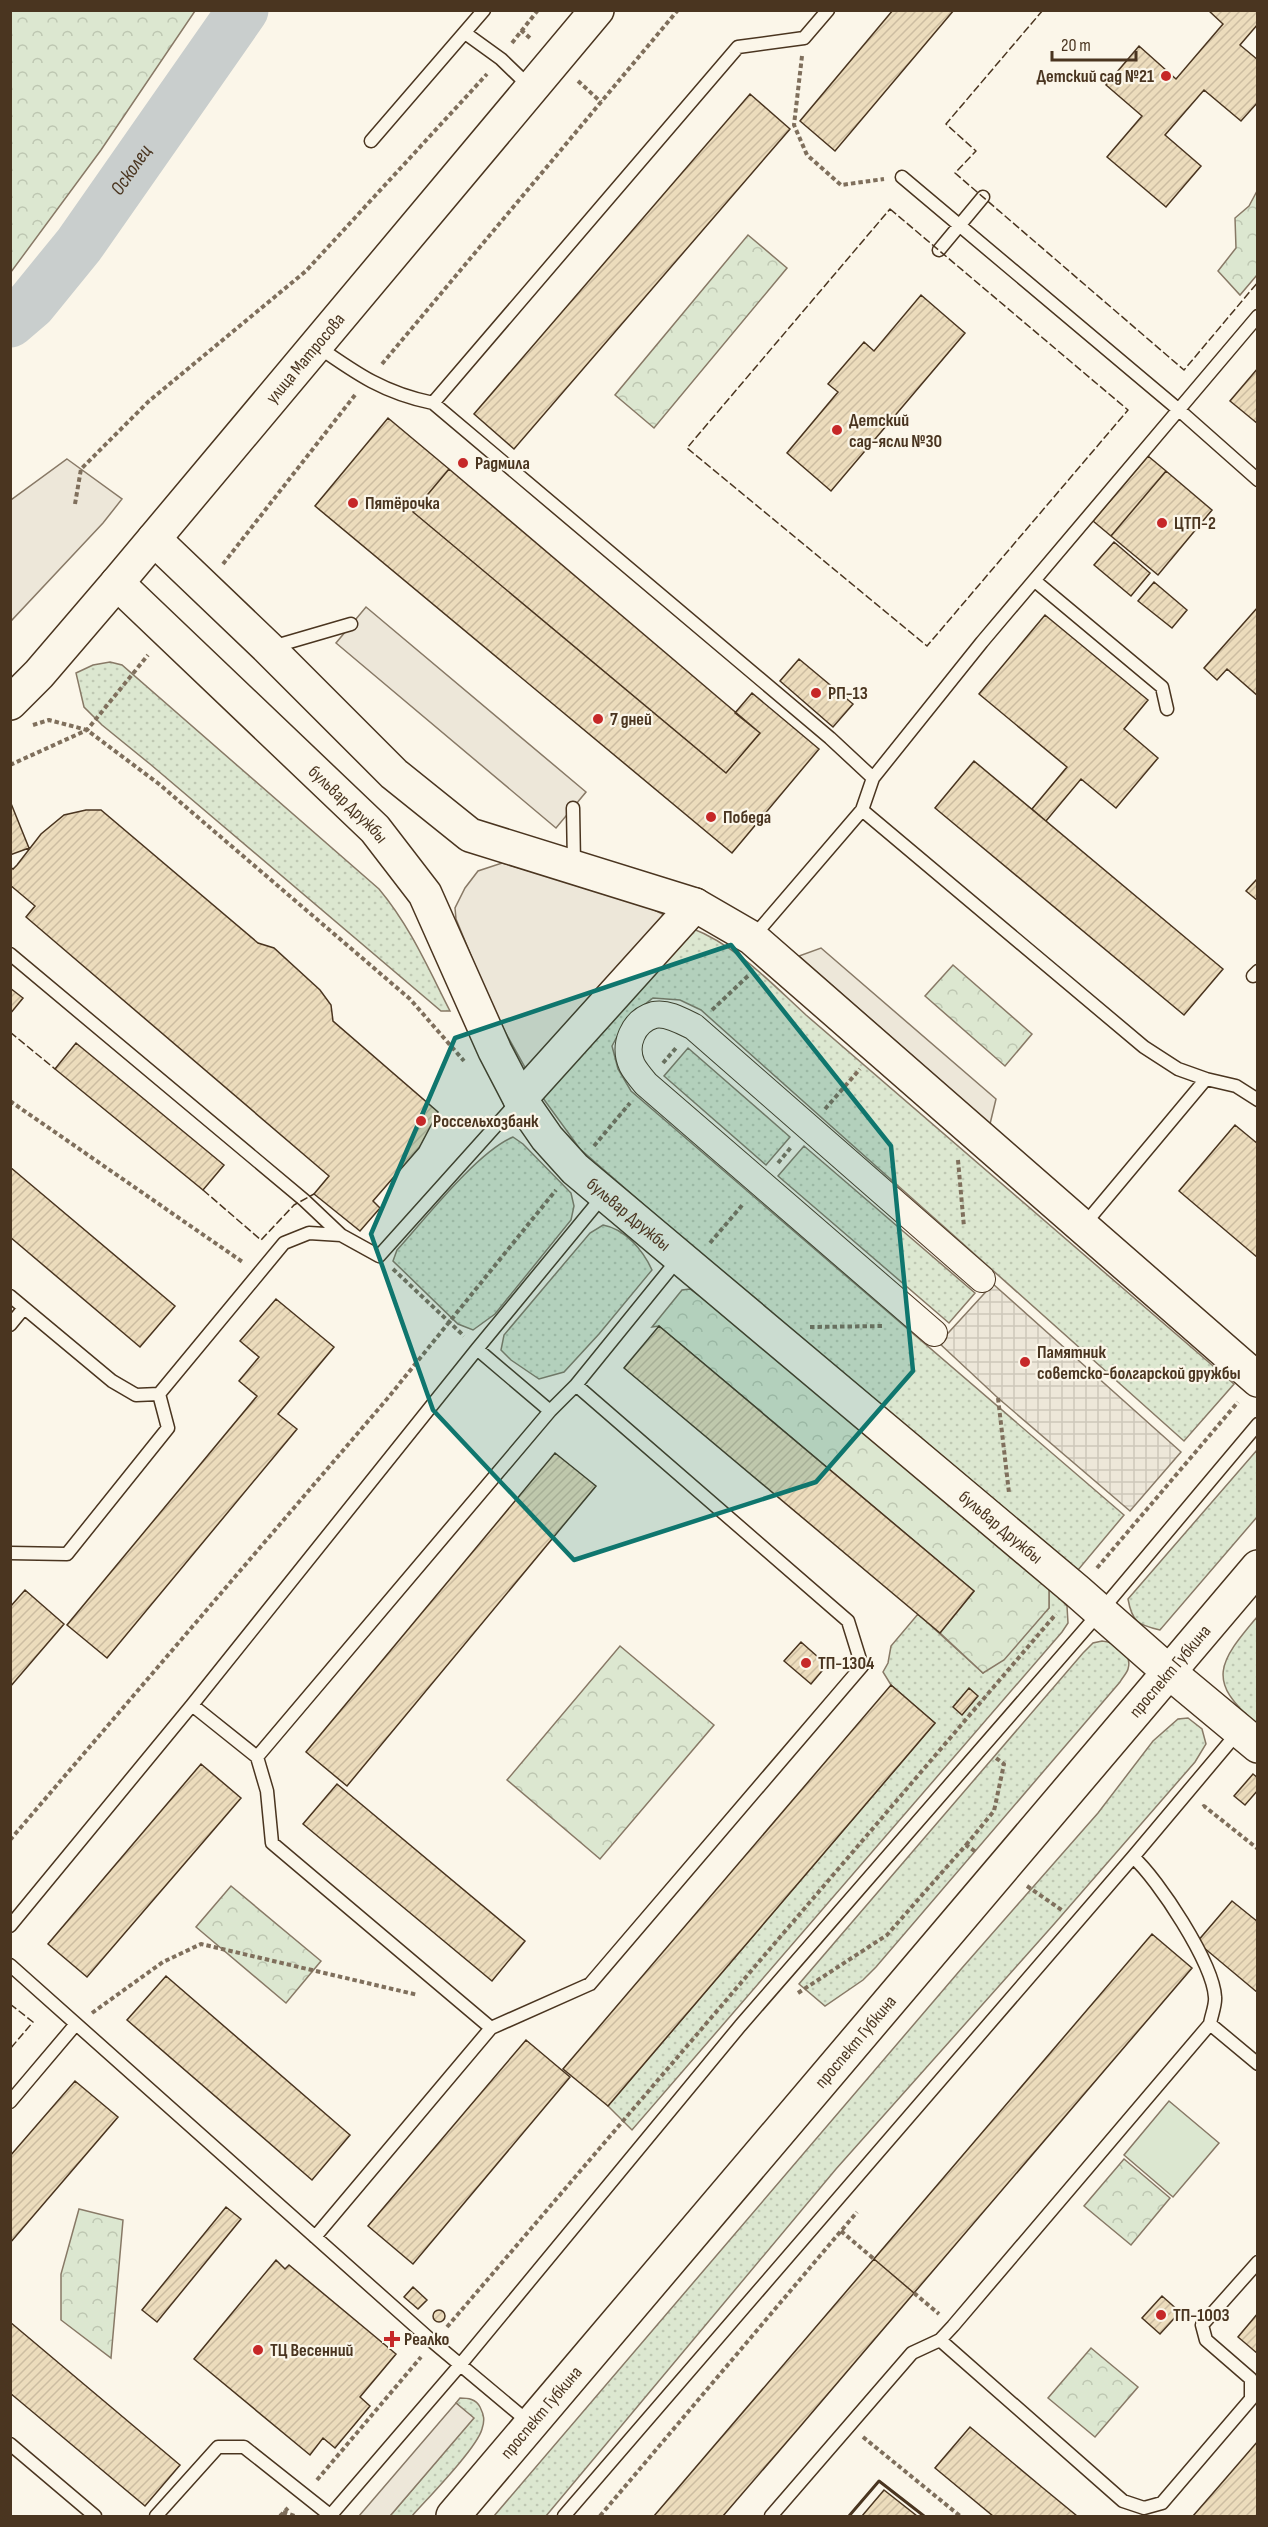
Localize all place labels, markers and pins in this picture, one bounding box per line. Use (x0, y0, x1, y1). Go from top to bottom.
place label: Детский сад №21 (1037, 66, 1154, 87)
marker: Детский сад №21 (1159, 69, 1173, 83)
place label: Детский сад-ясли №30 (849, 410, 942, 452)
marker: Детский сад-ясли №30 (830, 423, 844, 437)
place label: Радмила (475, 453, 530, 474)
marker: Радмила (456, 456, 470, 470)
place label: Пятёрочка (365, 493, 440, 514)
marker: Пятёрочка (346, 496, 360, 510)
place label: ЦТП-2 (1174, 513, 1216, 534)
marker: ЦТП-2 (1155, 516, 1169, 530)
place label: РП-13 (828, 683, 868, 704)
marker: РП-13 (809, 686, 823, 700)
place label: 7 дней (610, 709, 652, 730)
marker: 7 дней (591, 712, 605, 726)
place label: Победа (723, 807, 771, 828)
marker: Победа (704, 810, 718, 824)
place label: Россельхозбанк (433, 1111, 539, 1132)
marker: Россельхозбанк (414, 1114, 428, 1128)
place label: Памятник советско-болгарской дружбы (1037, 1342, 1241, 1384)
marker: Памятник советско-болгарской дружбы (1018, 1355, 1032, 1369)
place label: ТП-1304 (818, 1653, 875, 1674)
marker: ТП-1304 (799, 1656, 813, 1670)
place label: ТП-1003 (1173, 2305, 1230, 2326)
marker: ТП-1003 (1154, 2308, 1168, 2322)
place label: Реалко (404, 2329, 450, 2350)
marker: Реалко (385, 2332, 399, 2346)
place label: ТЦ Весенний (270, 2340, 354, 2361)
marker: ТЦ Весенний (251, 2343, 265, 2357)

